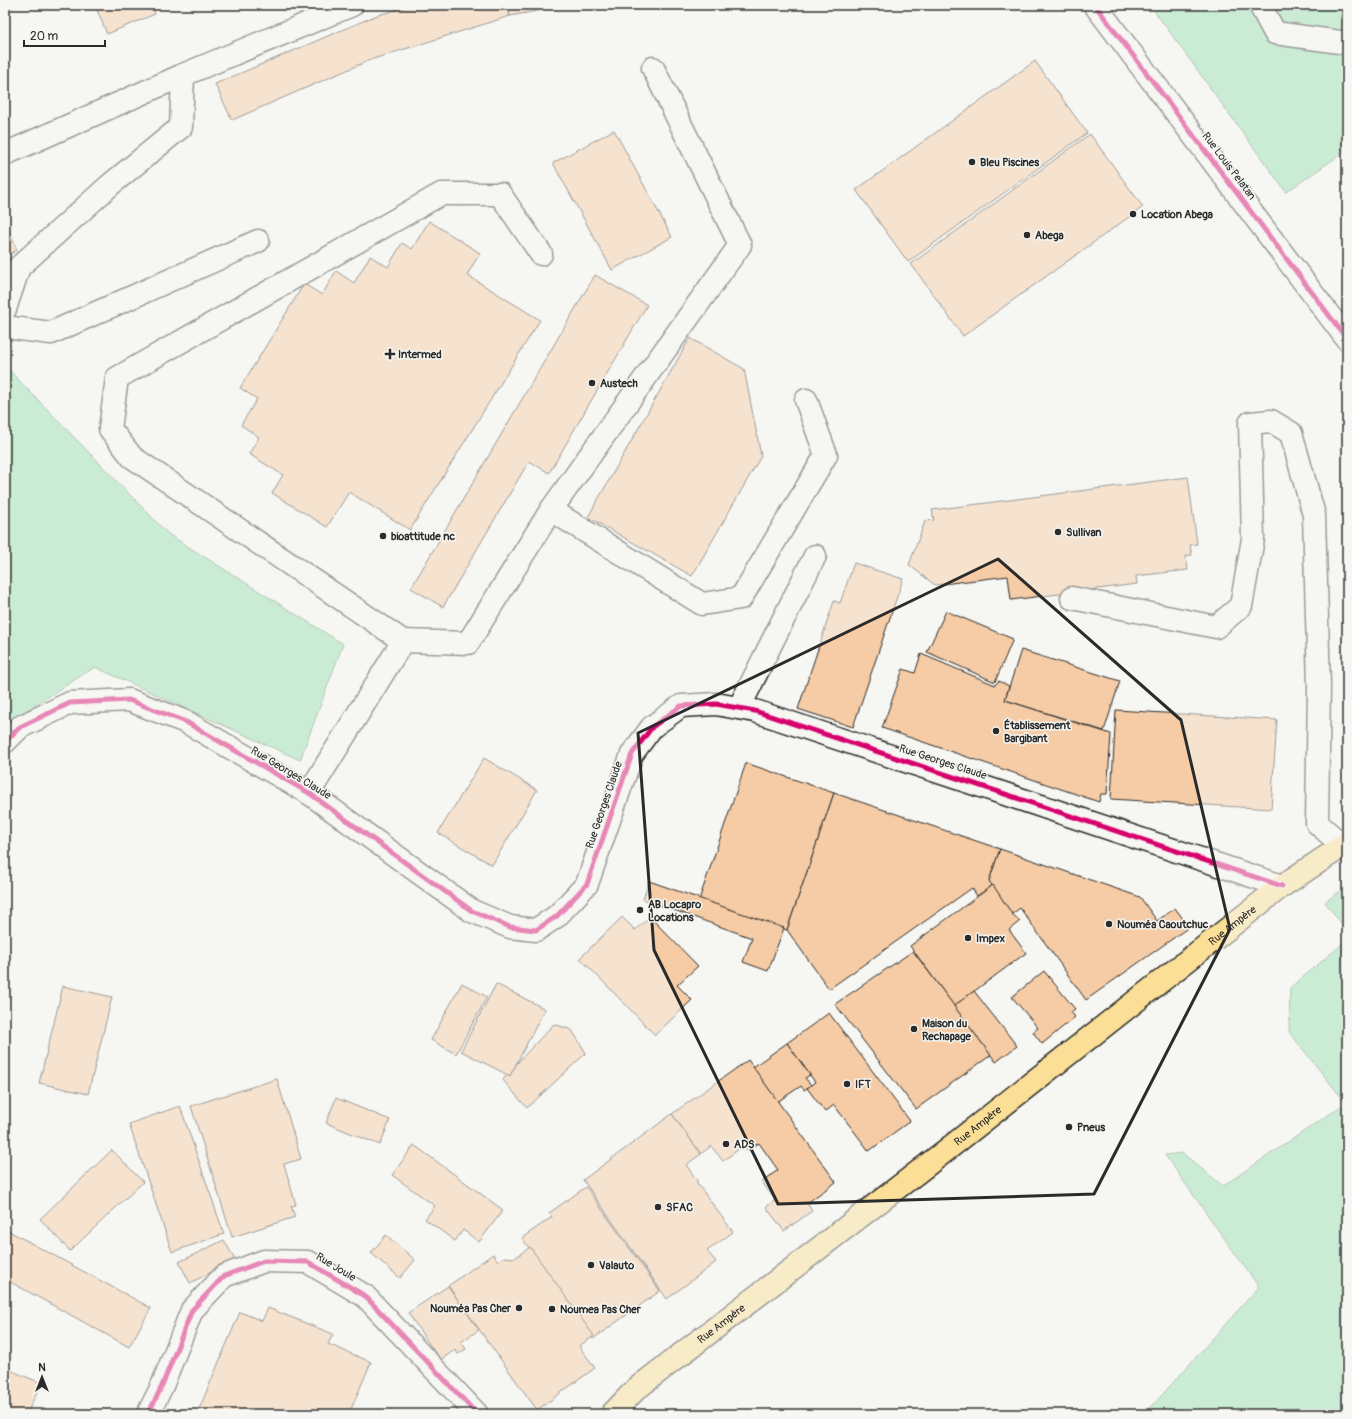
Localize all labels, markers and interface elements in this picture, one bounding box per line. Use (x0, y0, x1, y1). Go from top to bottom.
scale bar (24, 22, 105, 48)
text: 20 m (30, 29, 59, 44)
street label: Rue Louis Pelatan (1199, 130, 1259, 202)
place label: Bleu Piscines (980, 156, 1039, 169)
marker: Bleu Piscines (967, 157, 977, 167)
place label: Location Abega (1141, 208, 1213, 221)
marker: Location Abega (1128, 209, 1138, 219)
place label: Abega (1035, 229, 1064, 242)
marker: Abega (1022, 230, 1032, 240)
place label: Intermed (398, 348, 442, 361)
marker: Intermed (385, 349, 395, 359)
place label: Austech (600, 377, 638, 390)
marker: Austech (587, 378, 597, 388)
place label: Sullivan (1066, 526, 1101, 539)
marker: Sullivan (1053, 527, 1063, 537)
place label: bioattitude nc (391, 530, 455, 543)
marker: bioattitude nc (378, 531, 388, 541)
place label: Établissement Bargibant (1004, 718, 1071, 745)
marker: Établissement Bargibant (991, 726, 1001, 736)
street label: Rue Georges Claude (898, 742, 989, 782)
street label: Rue Georges Claude (249, 744, 334, 802)
street label: Rue Georges Claude (583, 759, 625, 850)
place label: AB Locapro Locations (648, 898, 701, 924)
street label: Rue Ampère (1206, 902, 1259, 948)
marker: AB Locapro Locations (635, 905, 645, 915)
place label: Nouméa Caoutchuc (1117, 918, 1209, 931)
marker: Nouméa Caoutchuc (1104, 919, 1114, 929)
place label: Impex (976, 932, 1005, 945)
marker: Impex (963, 933, 973, 943)
place label: Maison du Rechapage (922, 1017, 971, 1043)
marker: Maison du Rechapage (909, 1024, 919, 1034)
place label: IFT (855, 1078, 872, 1091)
marker: IFT (842, 1079, 852, 1089)
street label: Rue Ampère (951, 1103, 1004, 1148)
place label: Pneus (1077, 1121, 1105, 1134)
marker: Pneus (1064, 1122, 1074, 1132)
place label: ADS (734, 1138, 755, 1151)
marker: ADS (721, 1139, 731, 1149)
place label: SFAC (666, 1201, 693, 1214)
marker: SFAC (653, 1202, 663, 1212)
street label: Rue Joule (314, 1250, 359, 1284)
place label: Valauto (599, 1259, 634, 1272)
marker: Valauto (586, 1260, 596, 1270)
street label: Rue Ampère (695, 1301, 748, 1346)
place label: Nouméa Pas Cher (430, 1302, 512, 1315)
marker: Nouméa Pas Cher (514, 1303, 524, 1313)
place label: Noumea Pas Cher (560, 1303, 642, 1316)
marker: Noumea Pas Cher (547, 1304, 557, 1314)
north arrow (22, 1357, 62, 1397)
text: N (38, 1361, 46, 1374)

